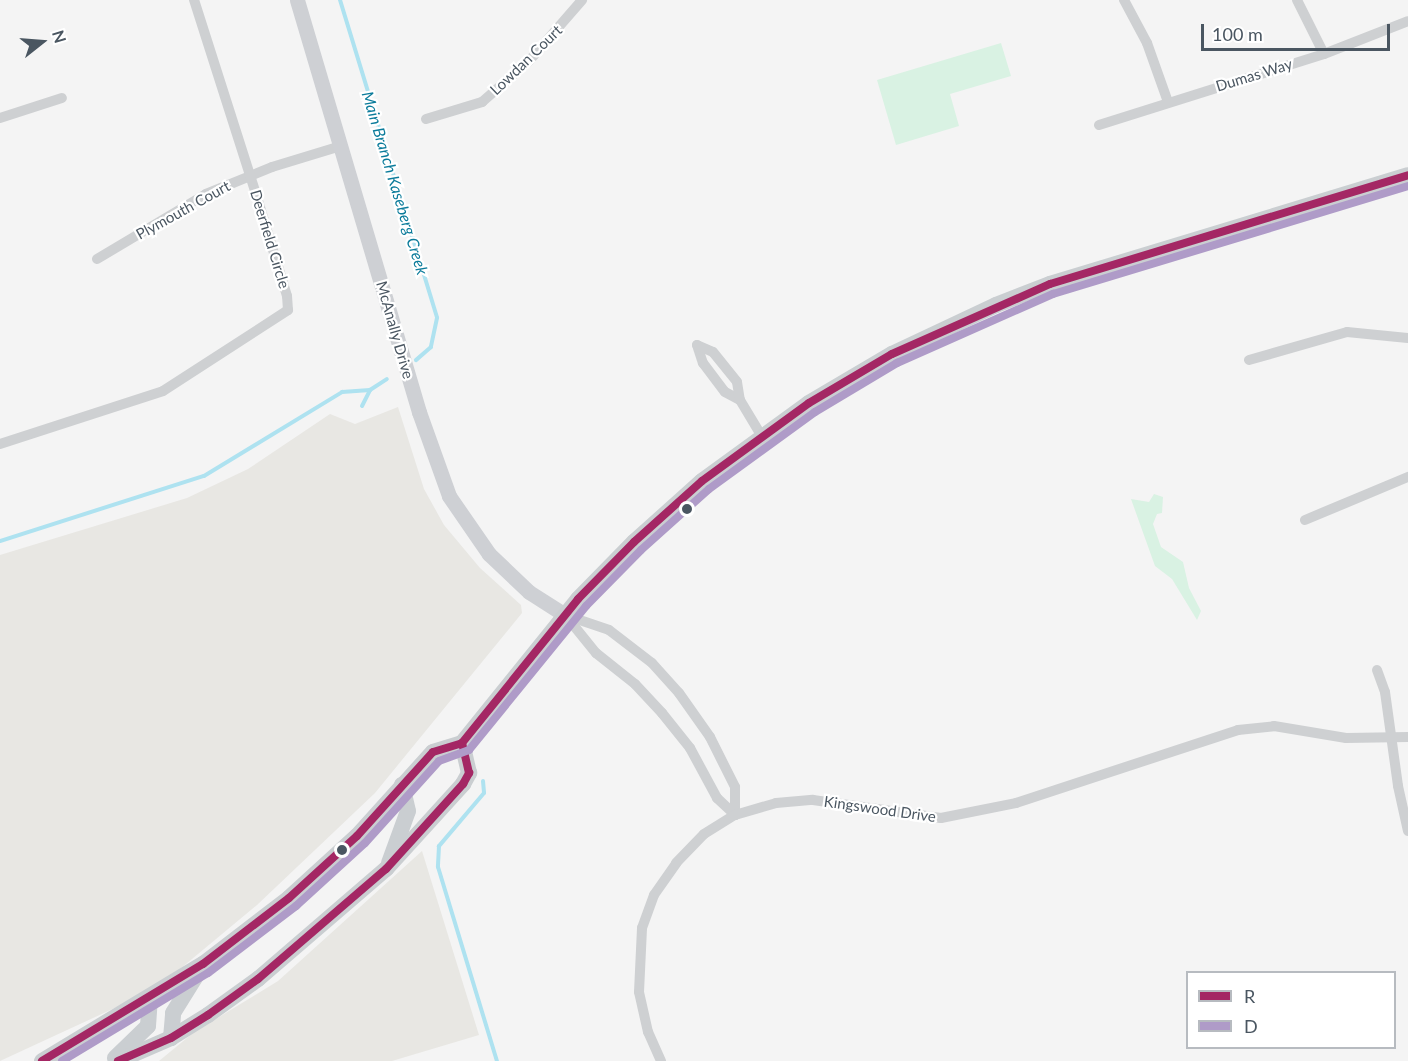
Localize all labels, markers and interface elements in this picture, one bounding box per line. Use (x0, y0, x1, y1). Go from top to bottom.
north arrow (12, 12, 72, 72)
scale bar (1204, 12, 1393, 50)
street label: Lowdan Court (486, 21, 566, 99)
text: 100 m (1212, 23, 1263, 45)
text: N (49, 28, 71, 45)
street label: Dumas Way (1213, 55, 1295, 95)
water label: Main Branch Kaseberg Creek (358, 89, 432, 277)
street label: Plymouth Court (133, 177, 233, 243)
street label: Deerfield Circle (246, 187, 294, 291)
street label: McAnally Drive (372, 279, 418, 381)
unlabelled marker (681, 503, 693, 515)
street label: Kingswood Drive (823, 792, 937, 826)
unlabelled marker (336, 844, 348, 856)
legend (1186, 971, 1396, 1049)
text: R (1244, 985, 1255, 1007)
text: D (1244, 1015, 1258, 1037)

